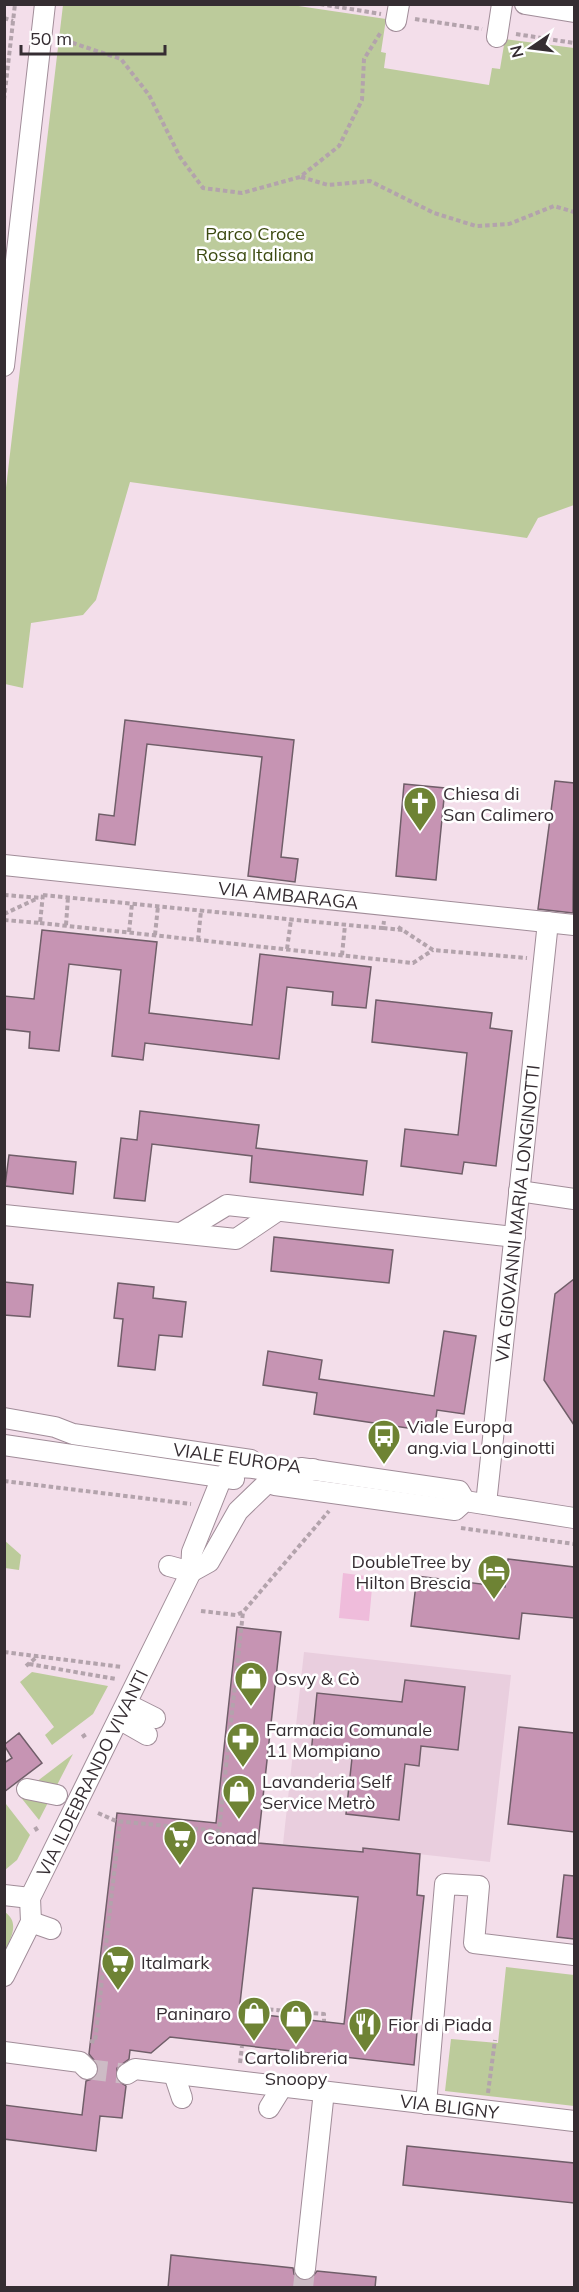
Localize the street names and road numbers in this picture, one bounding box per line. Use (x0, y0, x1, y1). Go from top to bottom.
street label: VIA AMBARAGA (217, 876, 360, 914)
street label: VIA GIOVANNI MARIA LONGINOTTI (490, 1064, 544, 1364)
street label: VIALE EUROPA (171, 1438, 303, 1478)
street label: VIA ILDEBRANDO VIVANTI (31, 1665, 153, 1880)
street label: VIA BLIGNY (399, 2089, 501, 2124)

